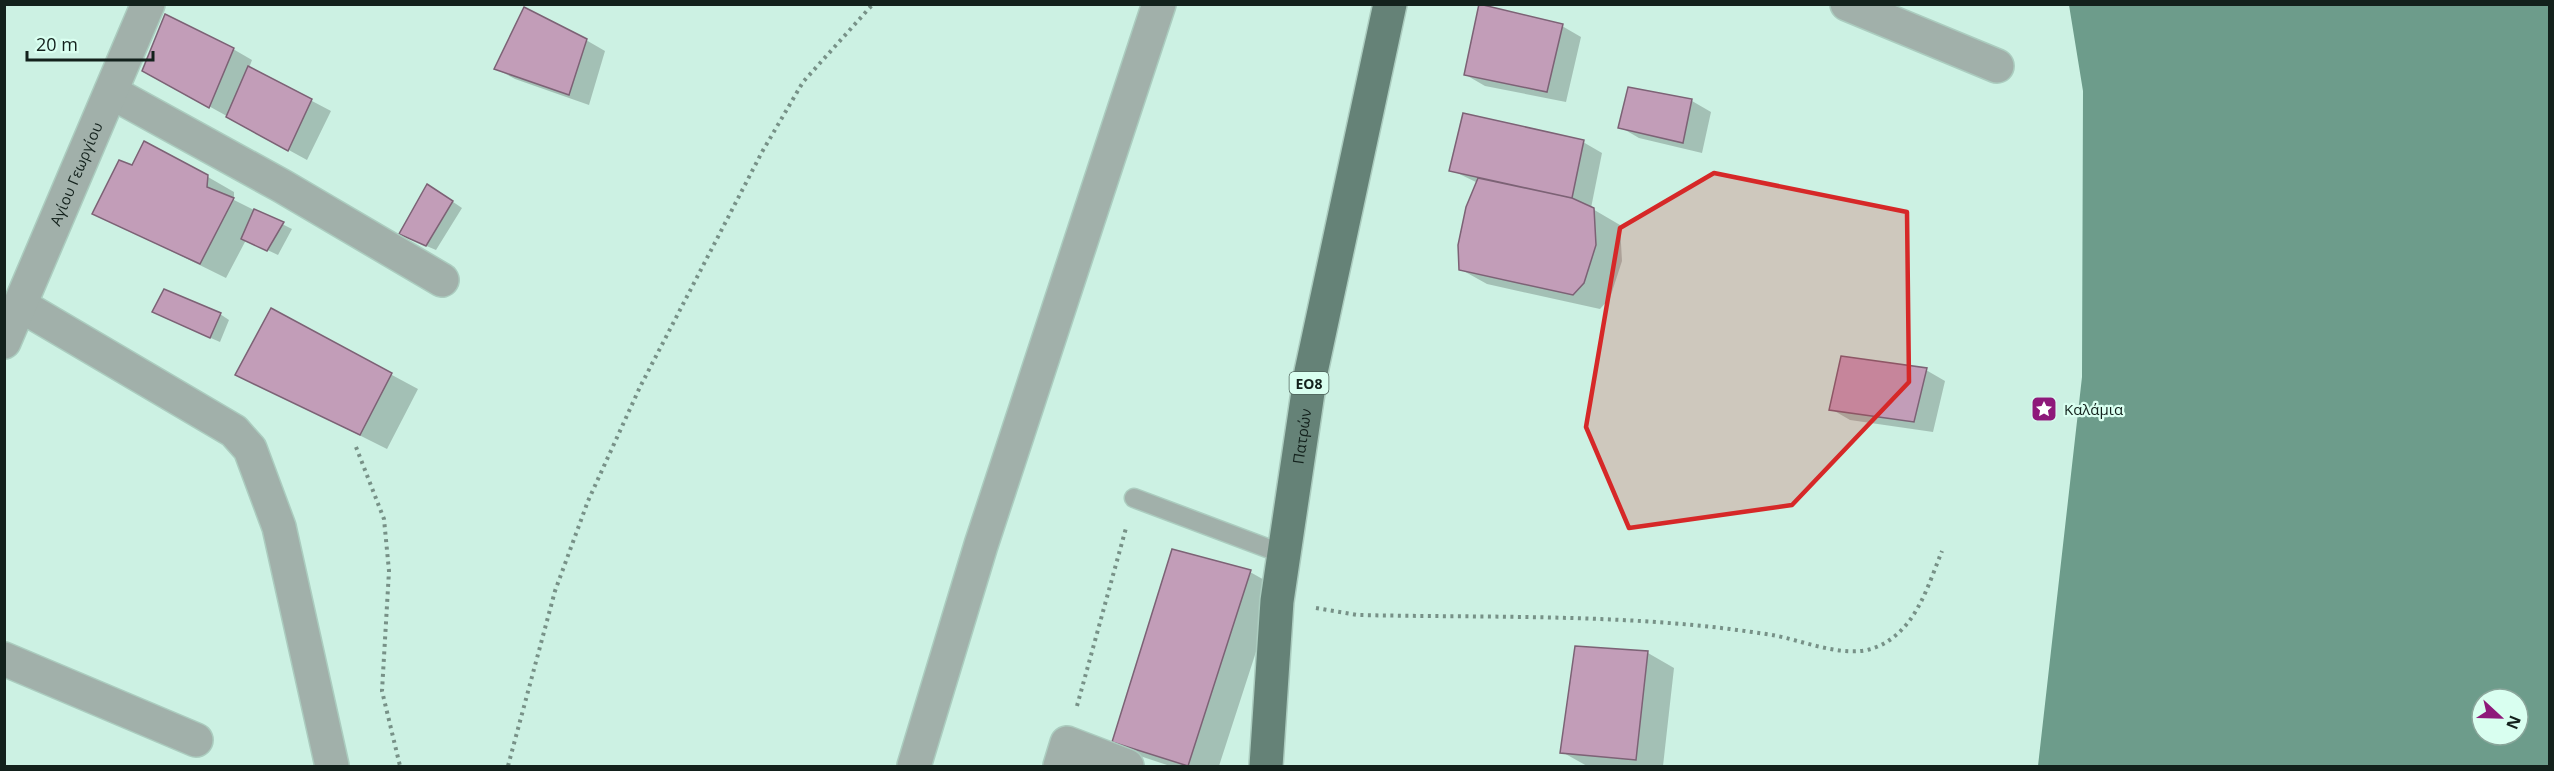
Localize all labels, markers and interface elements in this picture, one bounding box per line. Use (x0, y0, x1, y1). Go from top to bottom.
scale bar (27, 24, 153, 62)
text: 20 m (36, 32, 78, 56)
street label: Αγίου Γεωργίου (45, 119, 107, 229)
road number: ΕΟ8 (1290, 372, 1328, 394)
place icon: Καλάμια (2029, 394, 2059, 424)
place label: Καλάμια (2064, 399, 2123, 419)
street label: Πατρών (1287, 407, 1315, 465)
north arrow (2470, 687, 2530, 747)
text: N (2501, 712, 2527, 733)

